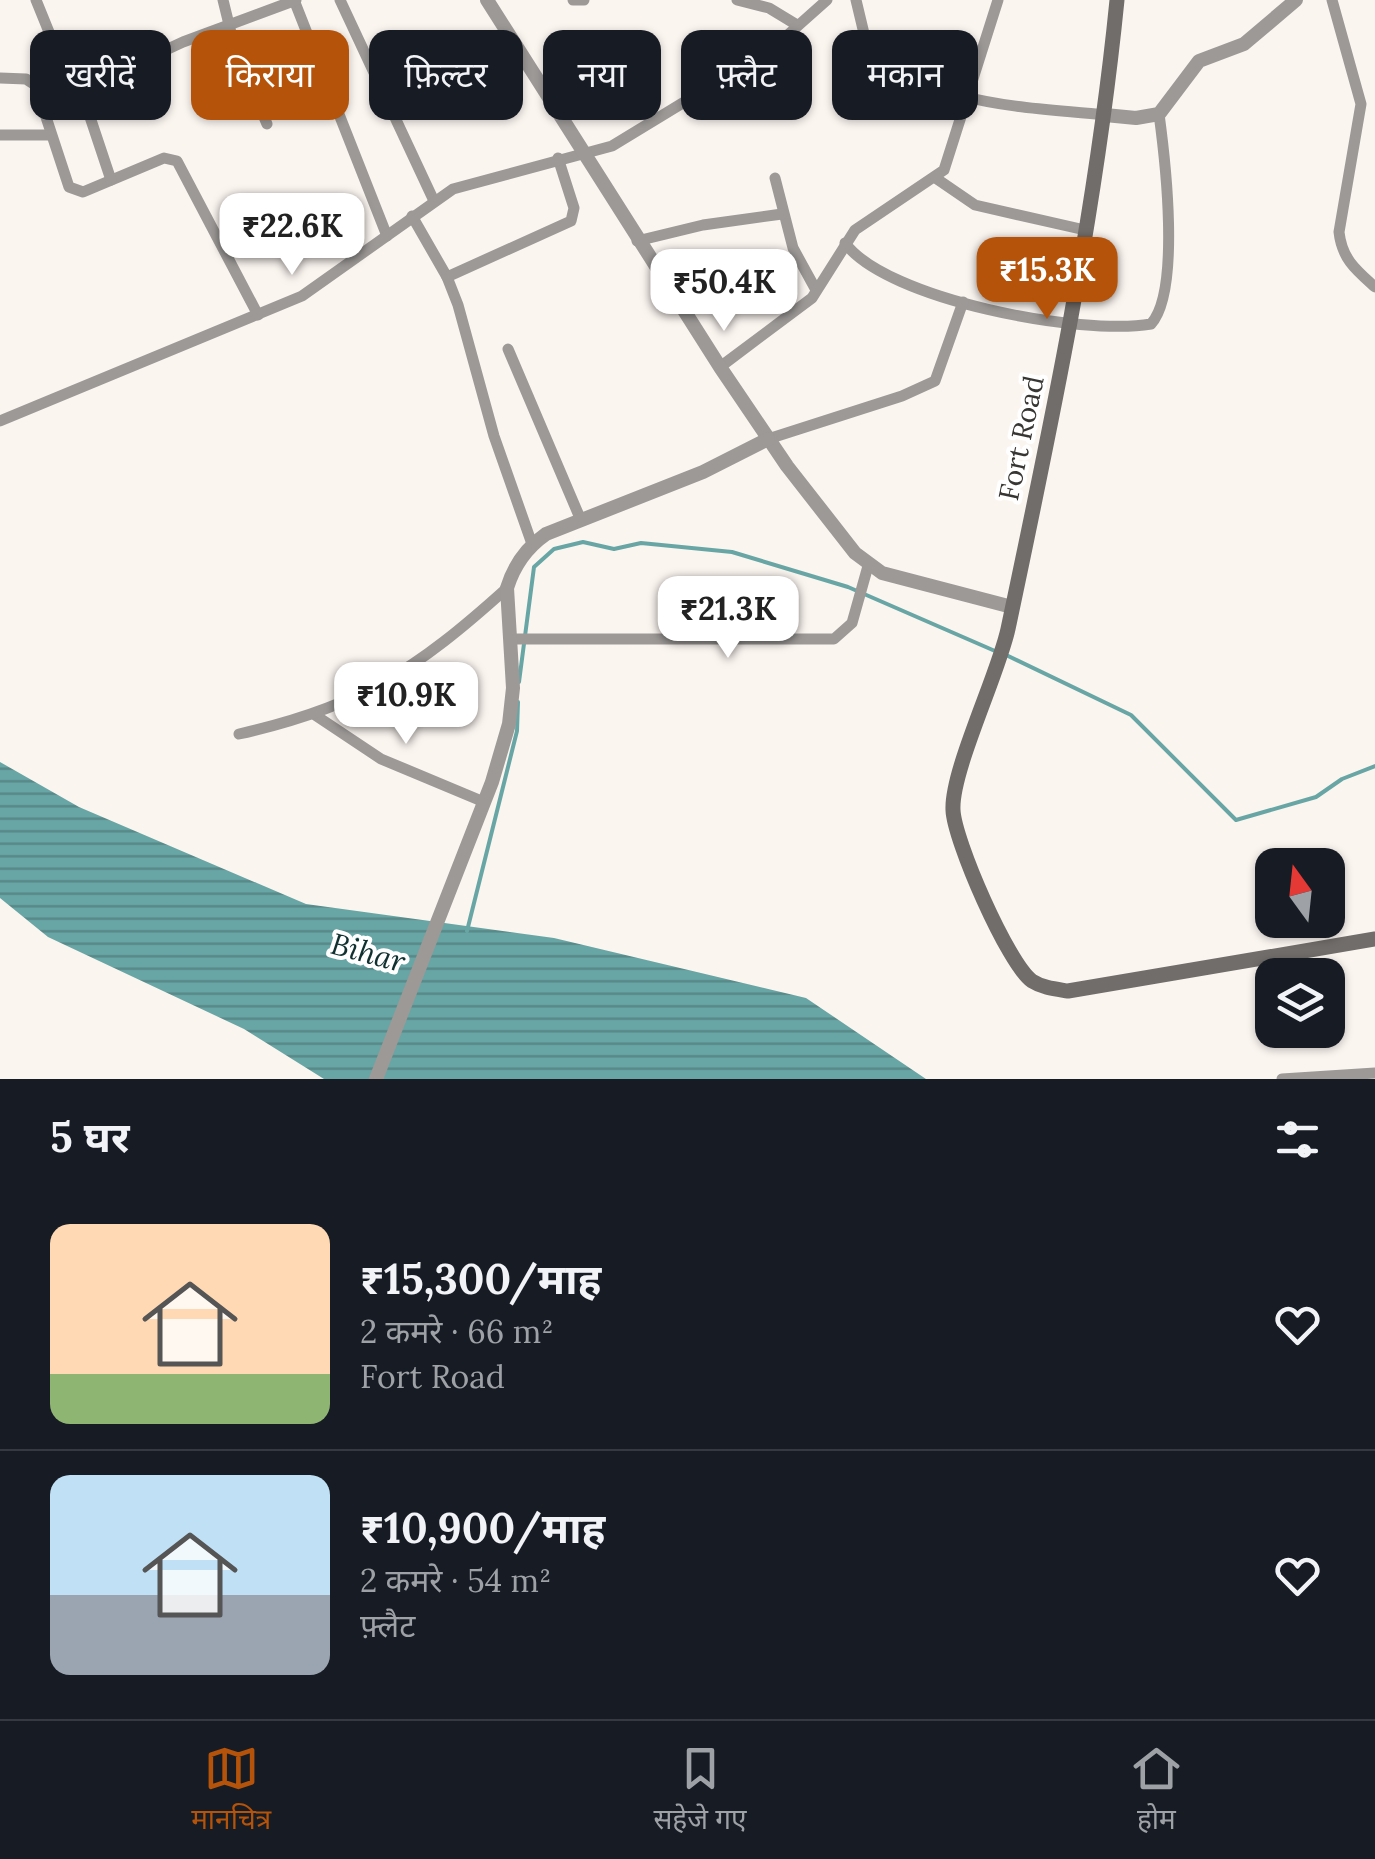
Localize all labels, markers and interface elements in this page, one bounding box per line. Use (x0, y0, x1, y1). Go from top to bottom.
chip: खरीदें (30, 30, 171, 120)
chip: किराया (191, 30, 349, 120)
chip: फ़िल्टर (369, 30, 523, 120)
chip: नया (543, 30, 661, 120)
chip: फ़्लैट (681, 30, 812, 120)
chip: मकान (832, 30, 978, 120)
pin: ₹22.6K (211, 193, 373, 278)
text: ₹22.6K (241, 205, 343, 246)
pin: ₹15.3K (966, 237, 1128, 322)
pin: ₹50.4K (643, 249, 805, 334)
text: ₹15.3K (999, 249, 1095, 290)
text: ₹50.4K (672, 261, 776, 302)
street label: Fort Road (990, 372, 1052, 504)
pin: ₹21.3K (647, 576, 809, 661)
text: ₹21.3K (680, 588, 776, 629)
pin: ₹10.9K (325, 662, 487, 747)
text: ₹10.9K (356, 674, 456, 715)
north arrow (1255, 848, 1345, 938)
map controls (1255, 848, 1345, 1048)
water label: Bihar (327, 924, 410, 980)
button: layers (1255, 958, 1345, 1048)
text: 5 घर (50, 1110, 129, 1164)
icon: filters (1270, 1112, 1325, 1167)
text: ₹15,300/माह (360, 1252, 601, 1306)
icon: home (130, 1264, 250, 1384)
icon: heart (1270, 1297, 1325, 1352)
text: 2 कमरे · 66 m² (360, 1311, 554, 1352)
text: Fort Road (360, 1356, 505, 1397)
text: ₹10,900/माह (360, 1501, 605, 1555)
icon: home (130, 1515, 250, 1635)
icon: heart (1270, 1548, 1325, 1603)
text: 2 कमरे · 54 m² (360, 1560, 551, 1601)
text: फ़्लैट (360, 1605, 415, 1646)
tab: मानचित्र (191, 1741, 271, 1840)
tab: सहेजे गए (653, 1741, 747, 1840)
tab: होम (1129, 1741, 1184, 1840)

